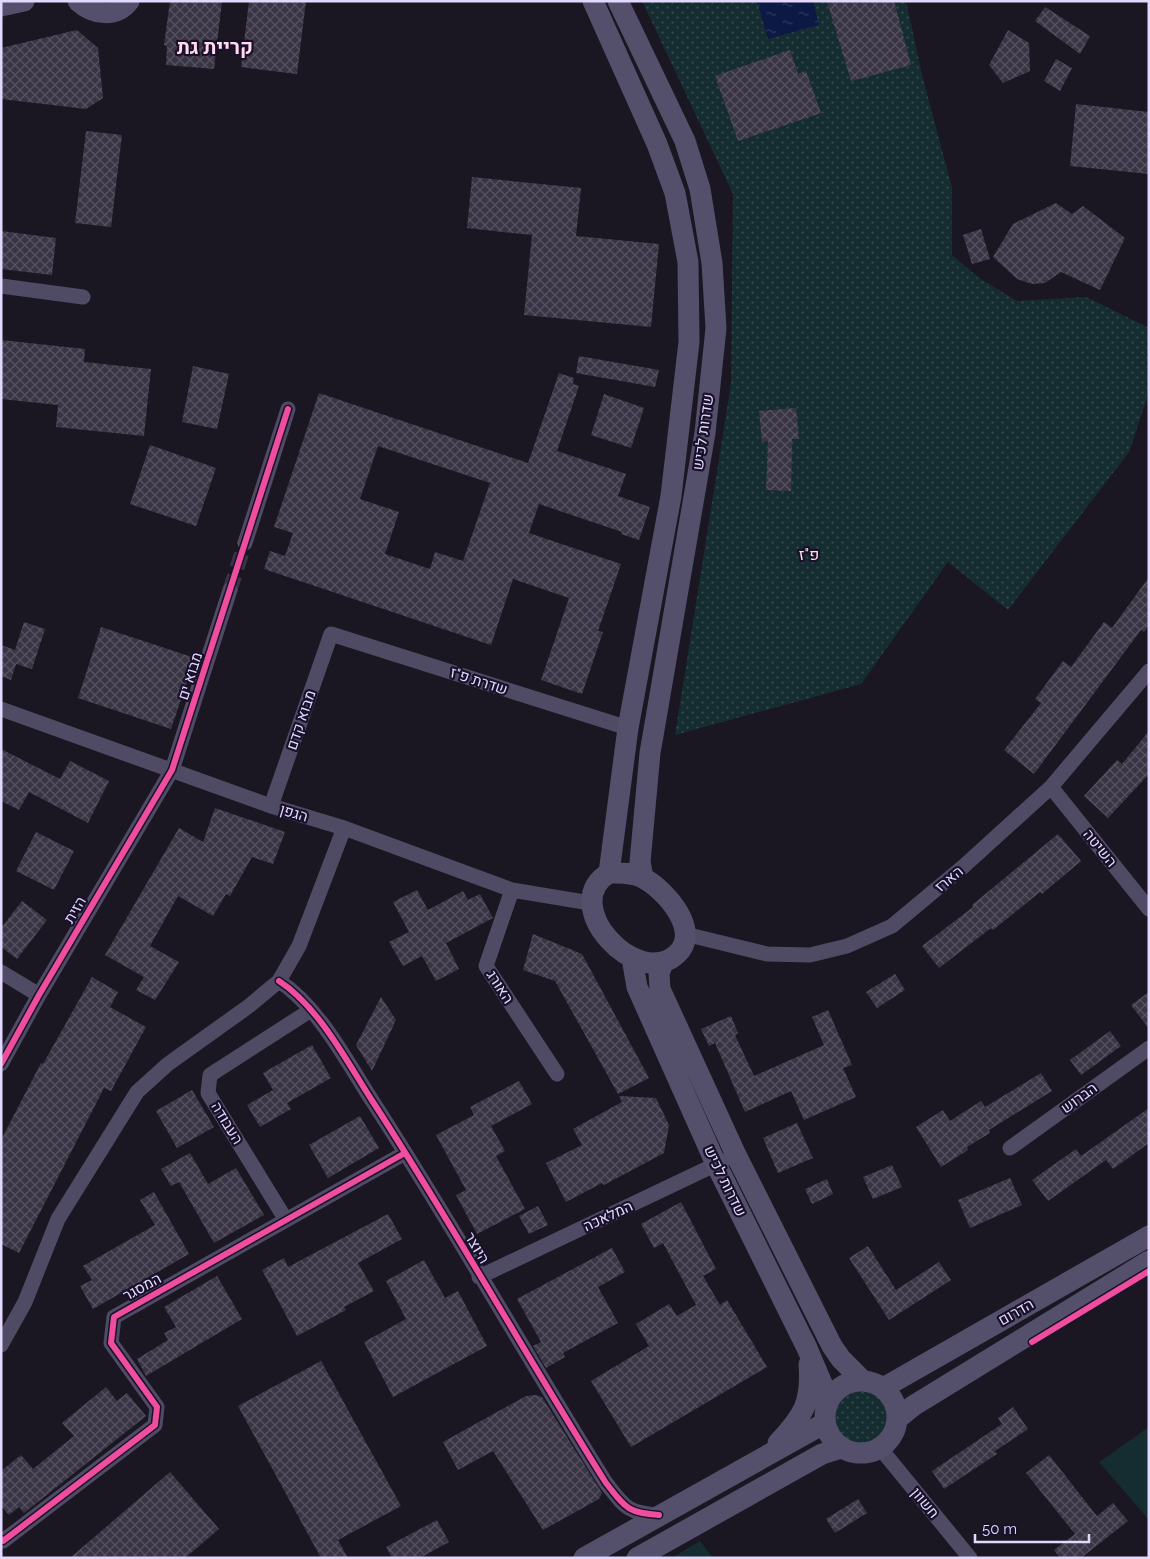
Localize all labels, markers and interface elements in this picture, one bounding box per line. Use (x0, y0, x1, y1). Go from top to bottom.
district label: קריית גת (177, 35, 253, 59)
street label: שדרות לכיש (689, 393, 717, 471)
district label: פ"ז (799, 545, 819, 564)
street label: מבוא ים (174, 650, 206, 702)
street label: שדרת פ"ז (448, 663, 510, 699)
street label: מבוא קדם (282, 688, 320, 752)
street label: הגפן (278, 800, 310, 826)
street label: השיטה (1079, 825, 1121, 871)
street label: הארז (931, 862, 967, 896)
street label: הזית (60, 893, 90, 927)
street label: האורג (483, 967, 517, 1007)
street label: הברוש (1057, 1079, 1101, 1117)
street label: העבודה (207, 1098, 247, 1148)
street label: שדרות לכיש (700, 1142, 750, 1220)
street label: המלאכה (580, 1197, 636, 1235)
street label: היוצר (461, 1229, 493, 1267)
street label: המסגר (120, 1269, 164, 1305)
street label: הדרום (995, 1295, 1037, 1329)
street label: חשוון (907, 1484, 943, 1522)
scale bar (975, 1512, 1089, 1544)
text: 50 m (982, 1520, 1017, 1538)

